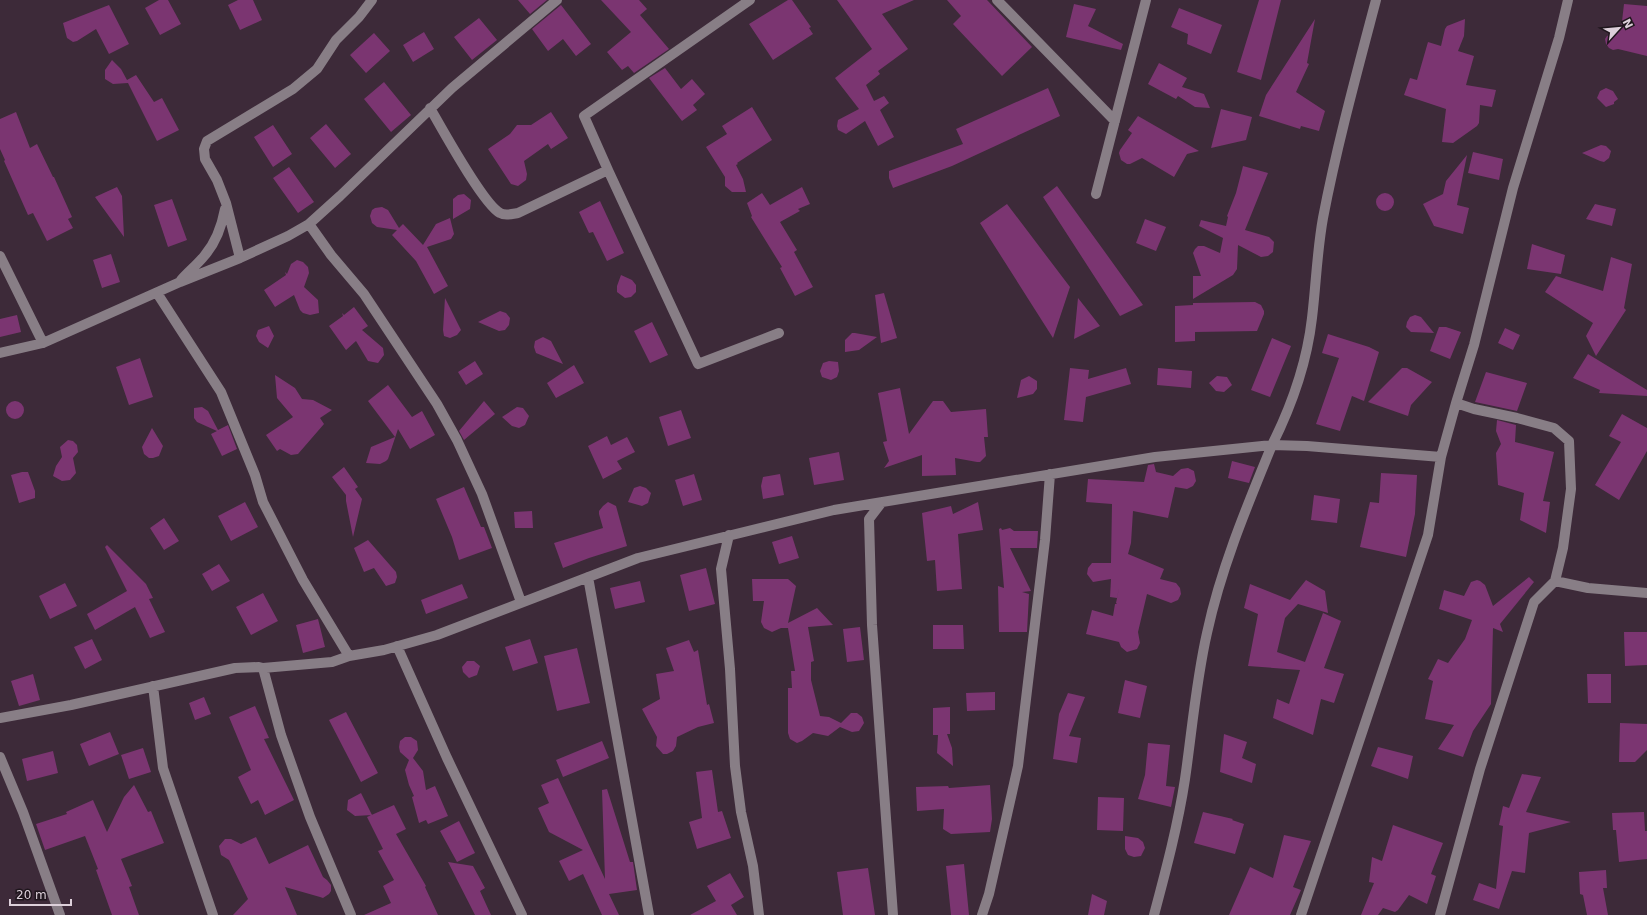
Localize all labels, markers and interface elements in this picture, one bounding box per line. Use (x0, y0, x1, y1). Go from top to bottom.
north arrow (1599, 8, 1639, 48)
text: N (1620, 17, 1635, 31)
scale bar (10, 881, 71, 907)
text: 20 m (16, 888, 47, 902)

